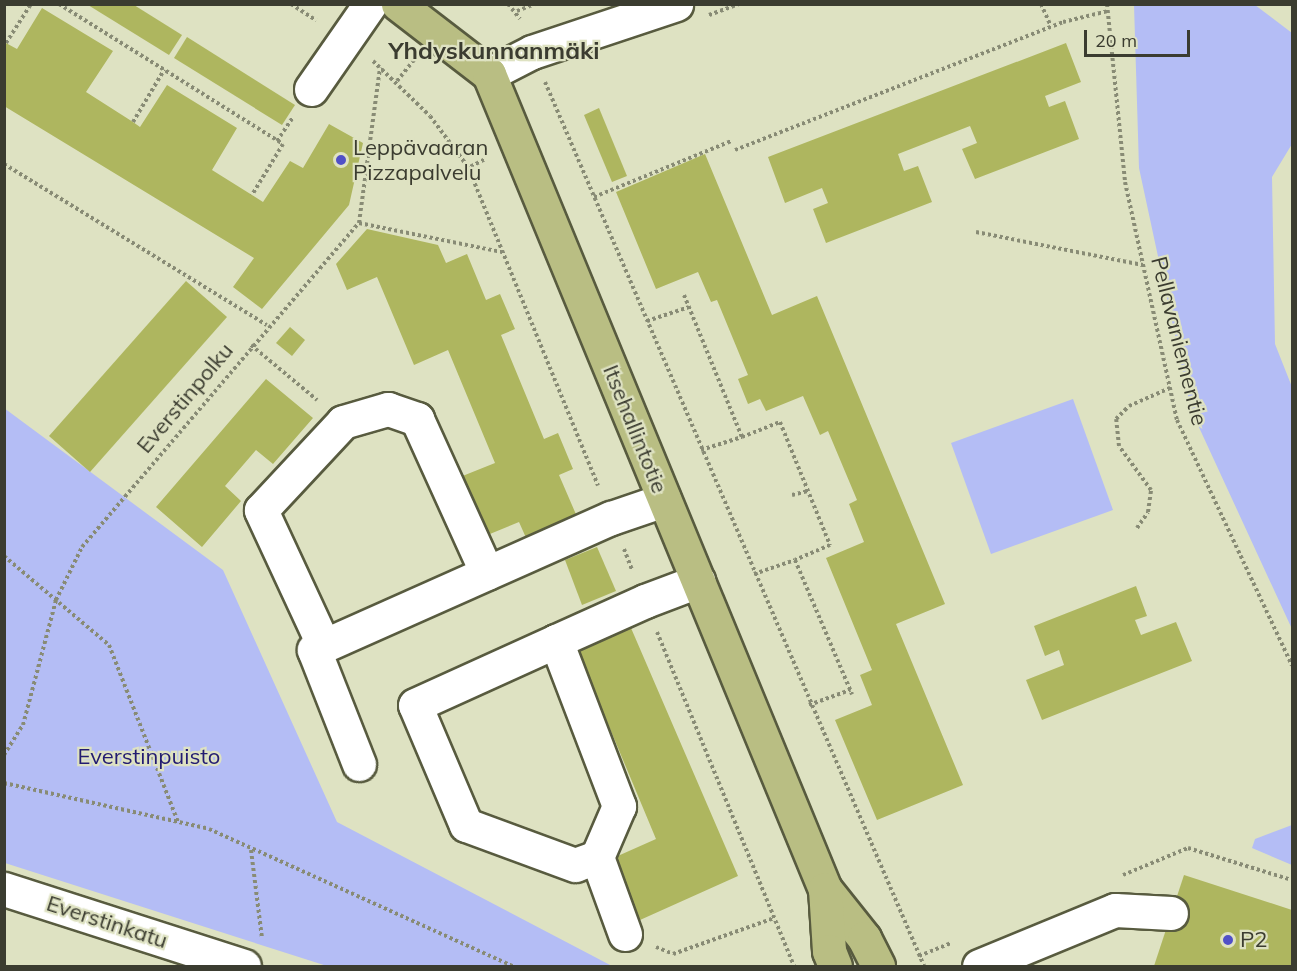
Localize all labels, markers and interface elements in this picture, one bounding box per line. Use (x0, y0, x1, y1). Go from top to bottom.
scale bar (1087, 18, 1194, 56)
text: 20 m (1095, 29, 1137, 52)
district label: Yhdyskunnanmäki (388, 37, 600, 65)
place label: Leppävaaran Pizzapalvelu (353, 134, 488, 186)
marker: Leppävaaran Pizzapalvelu (334, 153, 348, 167)
street label: Pellavaniementie (1145, 254, 1213, 428)
street label: Everstinpolku (131, 338, 239, 458)
street label: Itsehallintotie (597, 361, 673, 497)
park label: Everstinpuisto (78, 744, 220, 770)
street label: Everstinkatu (43, 890, 171, 954)
place label: P2 (1240, 927, 1268, 953)
marker: P2 (1221, 933, 1235, 947)

